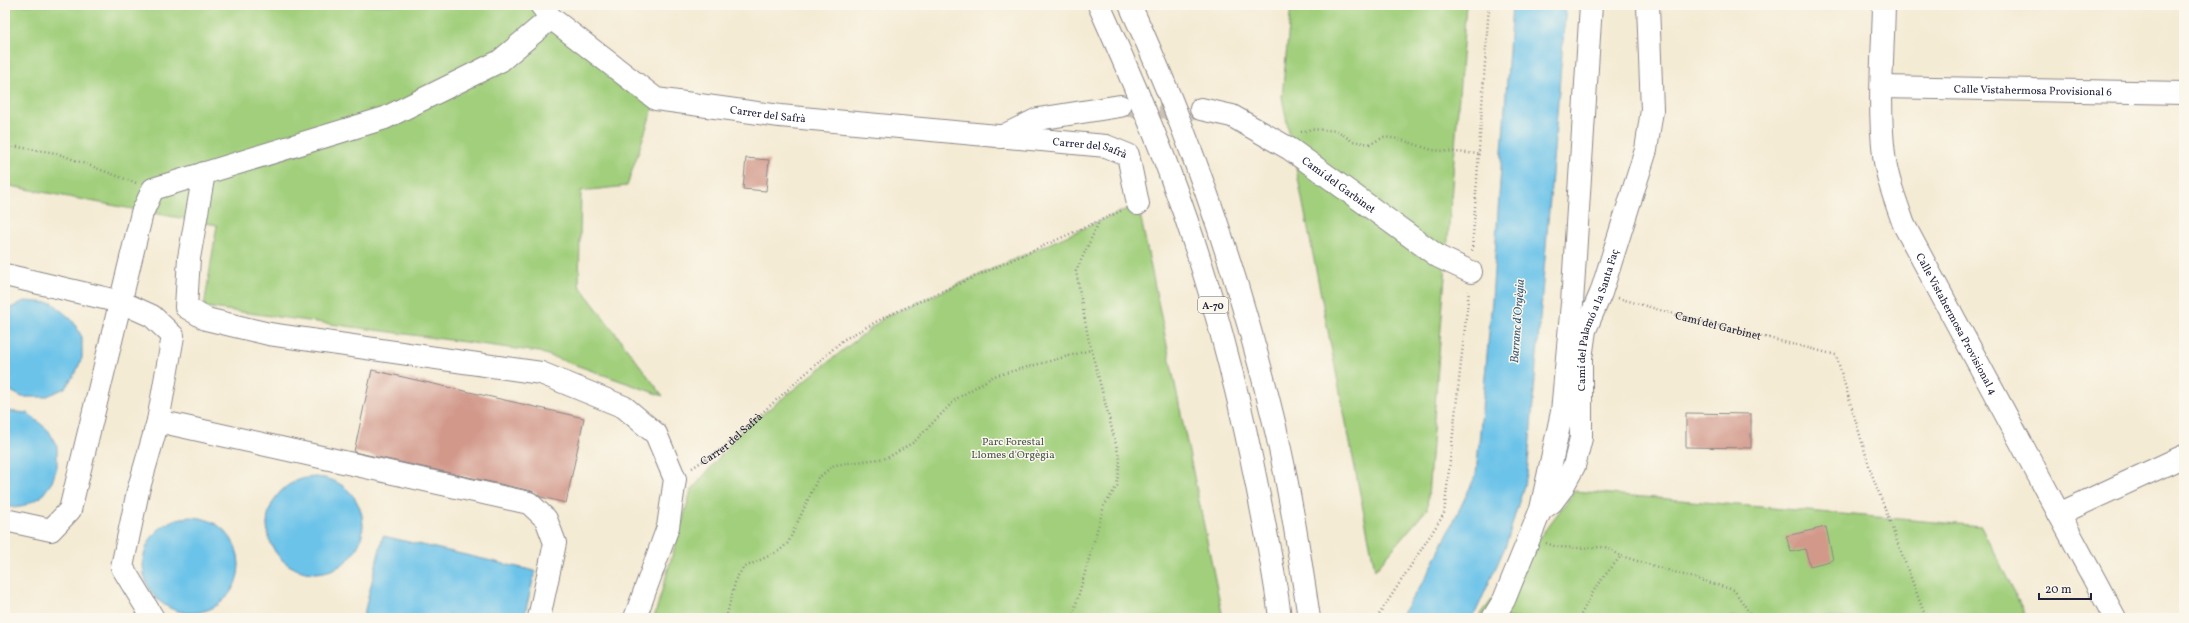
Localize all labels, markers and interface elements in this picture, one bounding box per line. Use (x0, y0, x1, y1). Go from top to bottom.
street label: Calle Vistahermosa Provisional 6 (1954, 82, 2113, 101)
street label: Carrer del Safrà (729, 103, 807, 127)
street label: Carrer del Safrà (1052, 135, 1130, 163)
street label: Camí del Garbinet (1298, 154, 1378, 218)
street label: Camí del Palamó a la Santa Faç (1575, 247, 1623, 391)
street label: Calle Vistahermosa Provisional 4 (1911, 251, 2000, 398)
water label: Barranc d'Orgègia (1507, 278, 1529, 364)
road number: A-70 (1198, 297, 1228, 313)
street label: Camí del Garbinet (1673, 309, 1763, 345)
street label: Carrer del Safrà (698, 410, 767, 470)
park label: Parc Forestal Llomes d'Orgègia (971, 435, 1055, 463)
scale bar (2039, 575, 2091, 601)
text: 20 m (2045, 582, 2072, 598)

